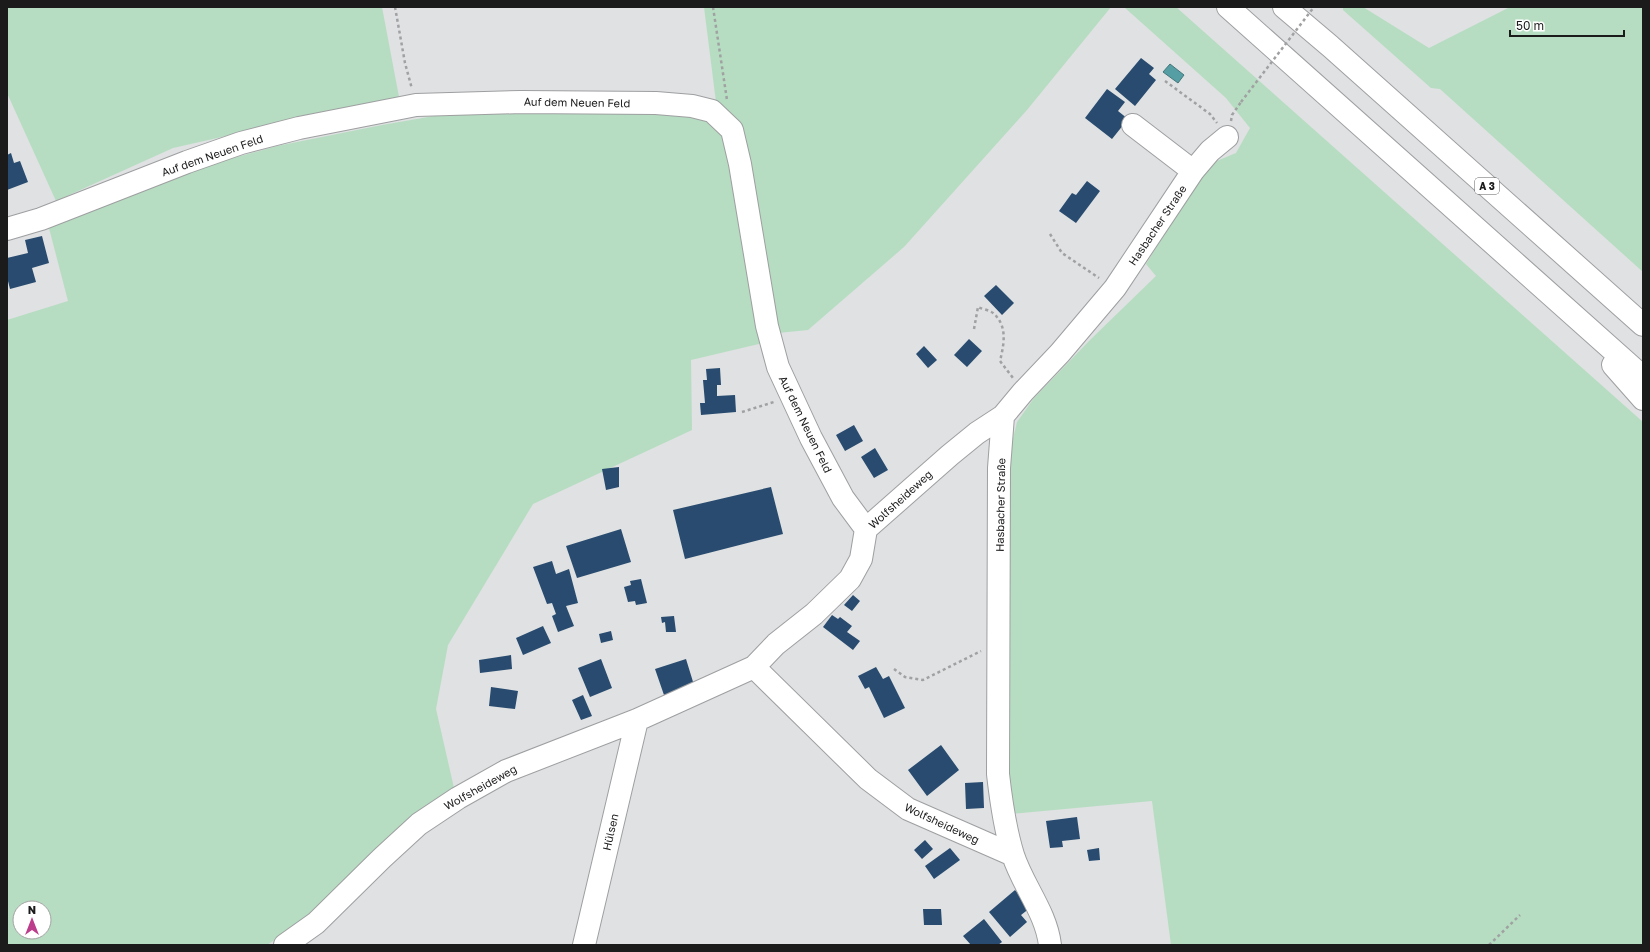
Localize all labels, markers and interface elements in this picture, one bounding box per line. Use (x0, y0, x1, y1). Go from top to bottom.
scale bar (1510, 12, 1624, 38)
text: 50 m (1516, 18, 1544, 33)
street label: Auf dem Neuen Feld (524, 95, 630, 109)
street label: Auf dem Neuen Feld (160, 132, 264, 178)
road number: A 3 (1475, 178, 1499, 194)
street label: Hasbacher Straße (1125, 182, 1189, 268)
street label: Auf dem Neuen Feld (777, 373, 835, 475)
street label: Hasbacher Straße (993, 458, 1007, 552)
street label: Wolfsheideweg (866, 467, 934, 531)
street label: Wolfsheideweg (441, 762, 519, 812)
street label: Wolfsheideweg (903, 800, 981, 846)
street label: Hülsen (599, 812, 621, 852)
north arrow (12, 900, 52, 940)
text: N (28, 903, 36, 916)

